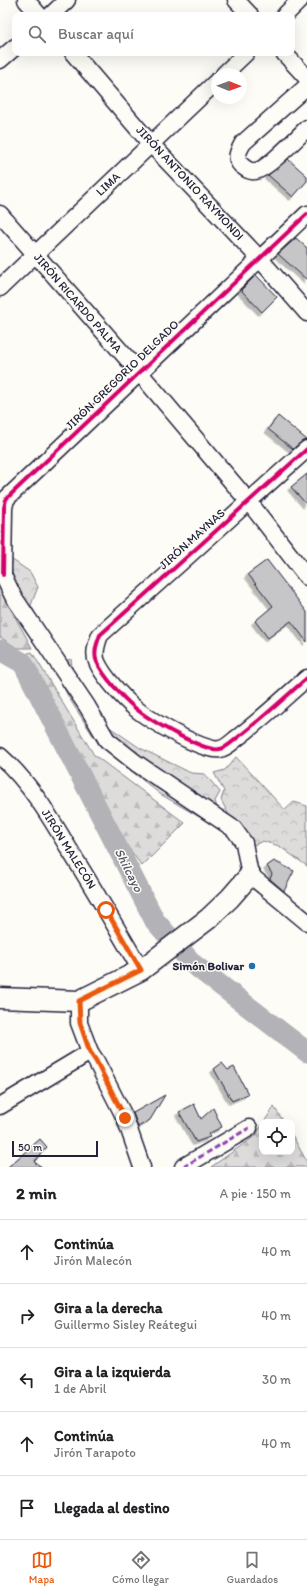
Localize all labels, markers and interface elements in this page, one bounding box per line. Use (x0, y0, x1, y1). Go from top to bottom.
search box (12, 12, 295, 56)
icon: search (26, 23, 48, 45)
text: Buscar aquí (58, 25, 134, 43)
north arrow (211, 68, 247, 104)
street label: JIRÓN ANTONIO RAYMONDI (133, 123, 247, 243)
street label: LIMA (93, 169, 123, 199)
street label: JIRÓN RICARDO PALMA (31, 250, 125, 356)
street label: JIRÓN GREGORIO DELGADO (62, 317, 182, 433)
street label: JIRÓN MAYNAS (156, 506, 228, 572)
street label: JIRÓN MALECÓN (39, 806, 99, 892)
water label: Shilcayo (112, 846, 146, 894)
route start (97, 901, 115, 919)
place label: Simón Bolivar (172, 959, 244, 973)
marker: Simón Bolivar (247, 961, 257, 971)
route end (116, 1109, 134, 1127)
map controls (259, 1119, 295, 1155)
button: locate (259, 1119, 295, 1155)
scale bar (12, 1139, 98, 1158)
text: 50 m (18, 1141, 42, 1154)
text: 2 min (16, 1183, 56, 1203)
text: A pie · 150 m (220, 1186, 291, 1201)
text: Continúa (54, 1235, 114, 1253)
icon: ahead (16, 1241, 38, 1263)
text: 40 m (261, 1244, 291, 1259)
text: Jirón Malecón (54, 1253, 132, 1268)
text: Gira a la derecha (54, 1299, 163, 1317)
icon: right (16, 1305, 38, 1327)
text: 40 m (261, 1308, 291, 1323)
text: Guillermo Sisley Reátegui (54, 1317, 197, 1332)
text: Gira a la izquierda (54, 1363, 171, 1381)
icon: left (16, 1369, 38, 1391)
text: 30 m (262, 1372, 291, 1387)
text: 1 de Abril (54, 1381, 106, 1396)
text: Continúa (54, 1427, 114, 1445)
icon: ahead (16, 1433, 38, 1455)
text: 40 m (261, 1436, 291, 1451)
text: Jirón Tarapoto (54, 1445, 136, 1460)
icon: arrive (16, 1497, 38, 1519)
text: Llegada al destino (54, 1499, 170, 1517)
tab: Mapa (29, 1549, 54, 1586)
tab: Cómo llegar (112, 1549, 169, 1586)
tab: Guardados (227, 1549, 278, 1586)

